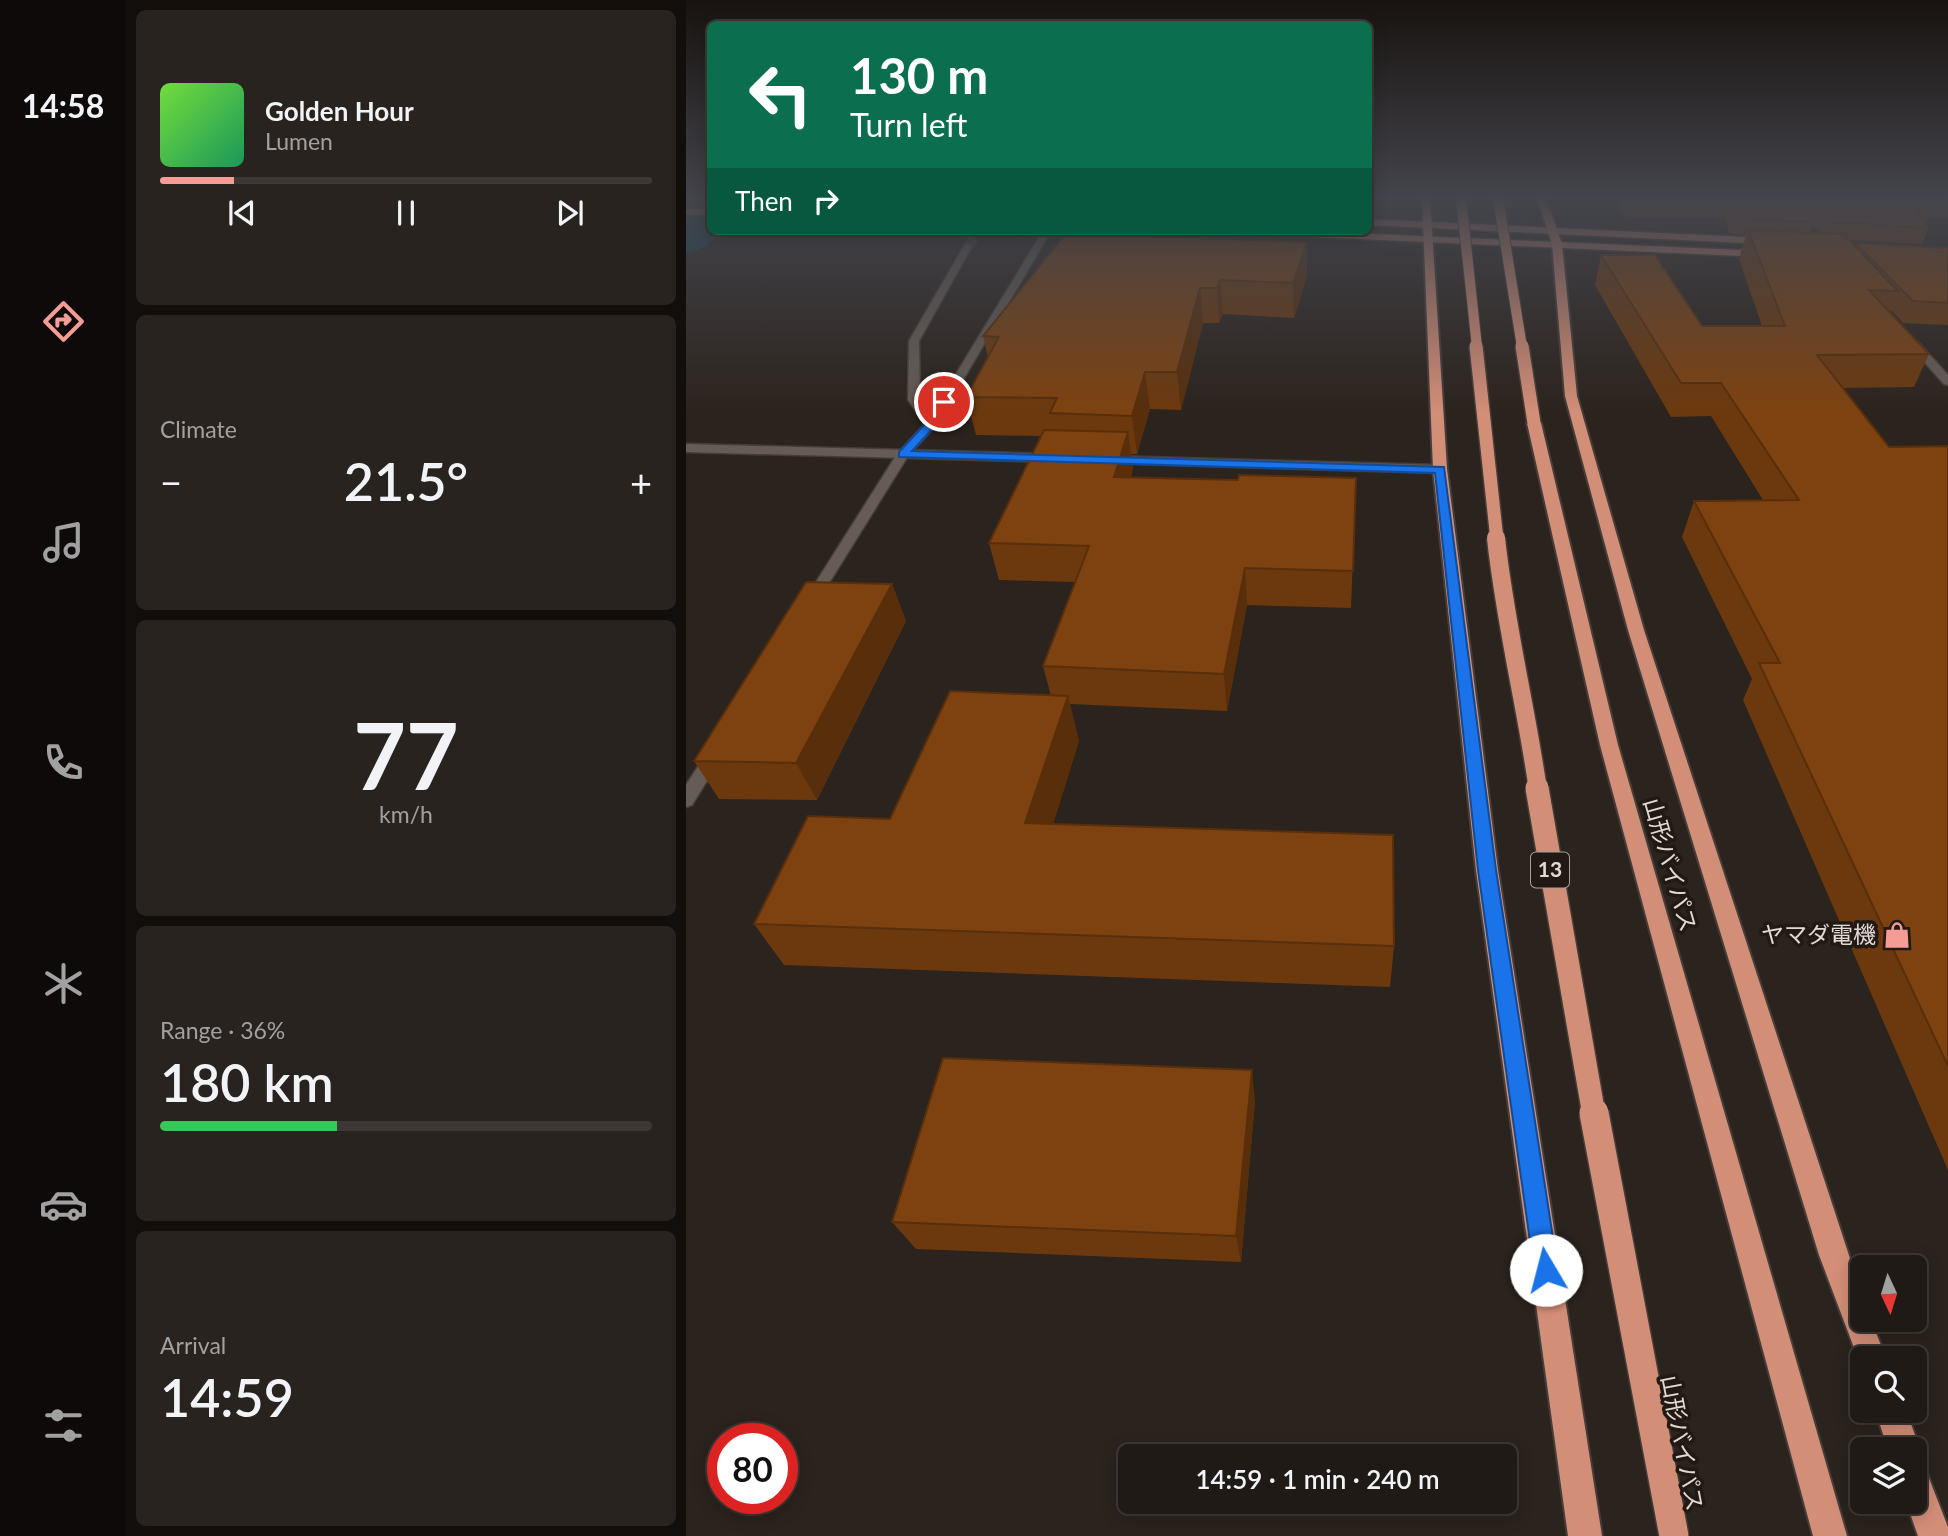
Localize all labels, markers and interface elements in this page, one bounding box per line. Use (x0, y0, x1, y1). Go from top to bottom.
text: 130 m (850, 46, 988, 104)
icon: left (735, 49, 826, 140)
text: 14:58 (22, 86, 104, 125)
text: Golden Hour (265, 95, 414, 127)
text: Turn left (850, 105, 967, 144)
text: Lumen (265, 127, 333, 155)
icon: right (807, 182, 845, 220)
text: Then (735, 185, 793, 217)
icon: previous (223, 194, 261, 232)
icon: pause (387, 194, 425, 232)
icon: next (551, 194, 589, 232)
icon: directions (39, 297, 88, 346)
pin (914, 372, 974, 432)
icon: arrive (925, 383, 963, 421)
text: Climate (160, 415, 237, 443)
text: 21.5° (344, 450, 468, 512)
text: − (160, 459, 182, 505)
text: + (630, 459, 652, 505)
icon: music (39, 518, 88, 567)
text: 77 (353, 700, 459, 809)
icon: phone (39, 738, 88, 787)
street label: 山形バイパス (1639, 795, 1703, 935)
text: km/h (379, 800, 433, 828)
road number: 13 (1531, 852, 1569, 888)
place label: ヤマダ電機 (1761, 920, 1876, 948)
shop icon: ヤマダ電機 (1882, 920, 1912, 950)
icon: climate (39, 959, 88, 1008)
text: Range · 36% (160, 1016, 285, 1044)
text: 180 km (160, 1051, 334, 1113)
icon: car (39, 1180, 88, 1229)
position arrow (1509, 1233, 1583, 1307)
north arrow (1850, 1255, 1927, 1332)
map controls (1850, 1255, 1927, 1514)
text: Arrival (160, 1331, 226, 1359)
button: search (1850, 1346, 1927, 1423)
text: 14:59 (160, 1366, 294, 1428)
street label: 山形バイパス (1656, 1373, 1710, 1513)
icon: filters (39, 1401, 88, 1450)
speed limit sign: 80 (707, 1423, 798, 1514)
button: layers (1850, 1437, 1927, 1514)
text: 14:59 · 1 min · 240 m (1195, 1463, 1440, 1495)

